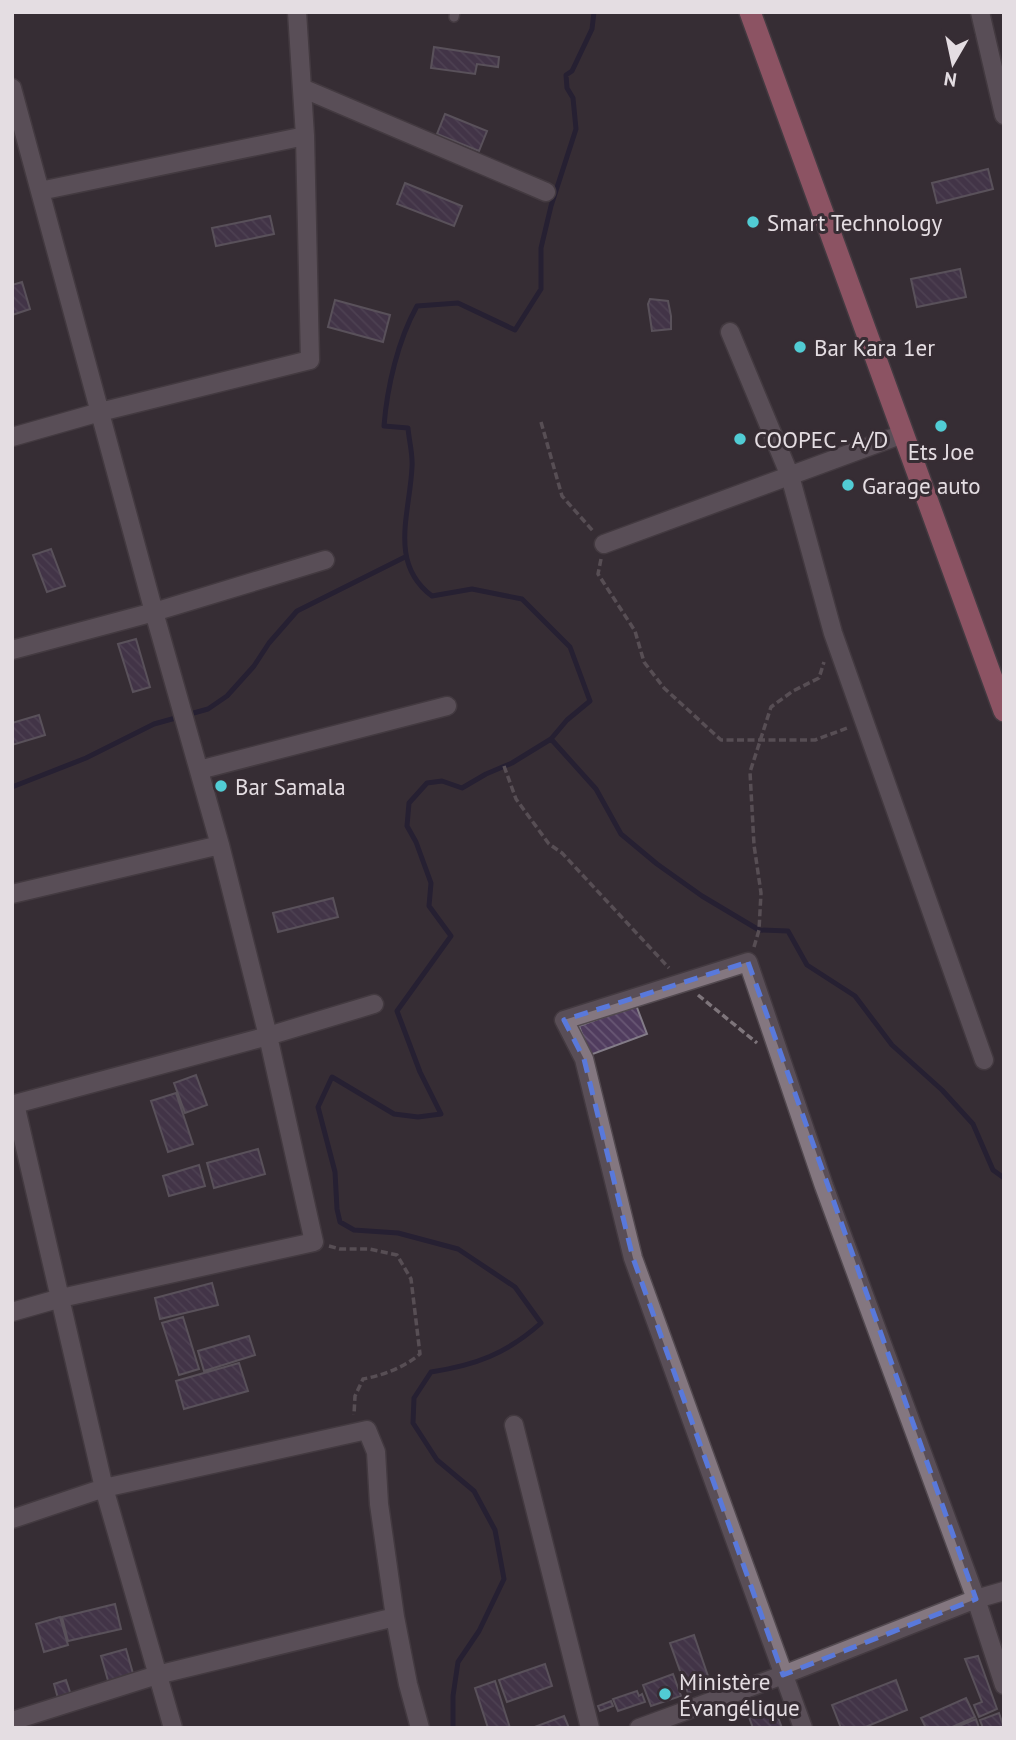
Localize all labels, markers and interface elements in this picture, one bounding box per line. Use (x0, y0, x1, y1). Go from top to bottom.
north arrow (918, 28, 988, 98)
text: N (942, 67, 958, 93)
place label: Smart Technology (767, 208, 943, 237)
marker: Smart Technology (745, 214, 761, 230)
place label: Bar Kara 1er (814, 333, 935, 362)
marker: Bar Kara 1er (792, 339, 808, 355)
marker: Ets Joe (933, 418, 949, 434)
place label: COOPEC - A/D (754, 425, 888, 454)
marker: COOPEC - A/D (732, 431, 748, 447)
place label: Ets Joe (908, 437, 974, 466)
place label: Garage auto (862, 471, 981, 500)
marker: Garage auto (840, 477, 856, 493)
place label: Bar Samala (235, 772, 346, 801)
marker: Bar Samala (213, 778, 229, 794)
place label: Ministère Évangélique (679, 1667, 800, 1722)
marker: Ministère Évangélique (657, 1686, 673, 1702)

